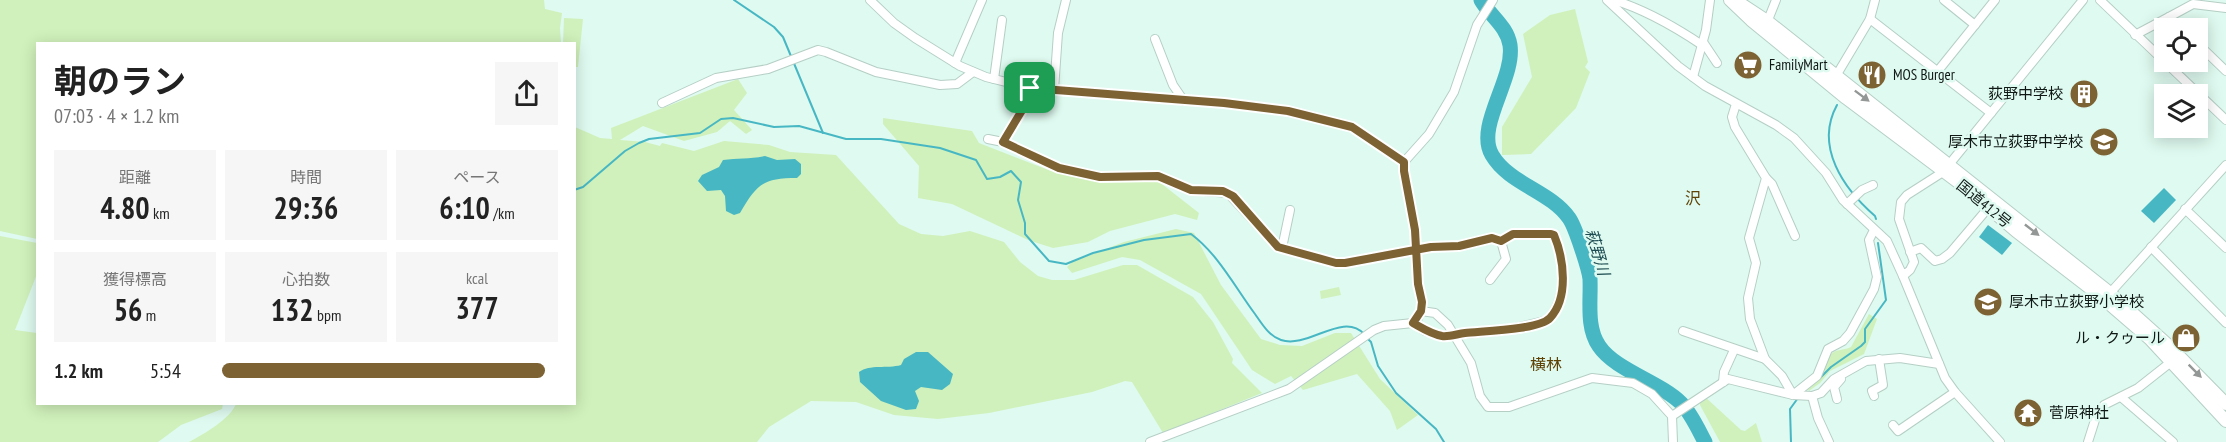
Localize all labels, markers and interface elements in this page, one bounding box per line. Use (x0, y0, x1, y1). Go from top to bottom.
map controls (2154, 18, 2208, 138)
button: locate (2154, 18, 2208, 72)
supermarket icon: FamilyMart (1732, 49, 1764, 81)
place label: FamilyMart (1769, 55, 1828, 74)
text: 朝のラン (54, 59, 186, 102)
restaurant icon: MOS Burger (1856, 59, 1888, 91)
button: share (495, 62, 558, 125)
pin (1004, 62, 1055, 113)
place label: MOS Burger (1893, 65, 1956, 84)
icon: arrive (1013, 71, 1046, 104)
building icon: 荻野中学校 (2068, 78, 2100, 110)
place label: 荻野中学校 (1988, 84, 2063, 103)
button: layers (2154, 84, 2208, 138)
one-way arrow (1855, 90, 1870, 102)
text: 07:03 · 4 × 1.2 km (54, 103, 179, 129)
school or university icon: 厚木市立荻野中学校 (2088, 126, 2120, 158)
place label: 厚木市立荻野中学校 (1948, 132, 2083, 151)
text: 距離 (119, 167, 151, 187)
text: 時間 (290, 167, 322, 187)
text: ペース (453, 167, 501, 187)
street label: 国道412号 (1953, 176, 2016, 232)
text: 4.80 (100, 188, 150, 227)
text: 29:36 (274, 188, 338, 227)
text: 6:10 (439, 188, 490, 227)
district label: 沢 (1685, 188, 1701, 208)
text: km (150, 203, 170, 223)
text: /km (490, 203, 515, 223)
one-way arrow (2024, 223, 2040, 236)
water label: 萩野川 (1582, 226, 1615, 280)
text: kcal (466, 268, 488, 288)
text: 獲得標高 (103, 269, 167, 289)
text: 心拍数 (282, 269, 330, 289)
school or university icon: 厚木市立荻野小学校 (1972, 286, 2004, 318)
text: 377 (455, 288, 499, 327)
text: 56 (114, 290, 142, 329)
text: 132 (271, 290, 314, 329)
place label: 厚木市立荻野小学校 (2009, 292, 2144, 311)
text: m (142, 305, 156, 325)
text: bpm (314, 305, 341, 325)
shop icon: ル・クゥール (2170, 322, 2202, 354)
place label: ル・クゥール (2075, 328, 2165, 347)
district label: 横林 (1530, 354, 1562, 374)
text: 1.2 km (54, 358, 103, 384)
text: 5:54 (150, 358, 181, 384)
one-way arrow (2188, 364, 2202, 378)
temple icon: 菅原神社 (2012, 397, 2044, 429)
place label: 菅原神社 (2049, 403, 2109, 422)

